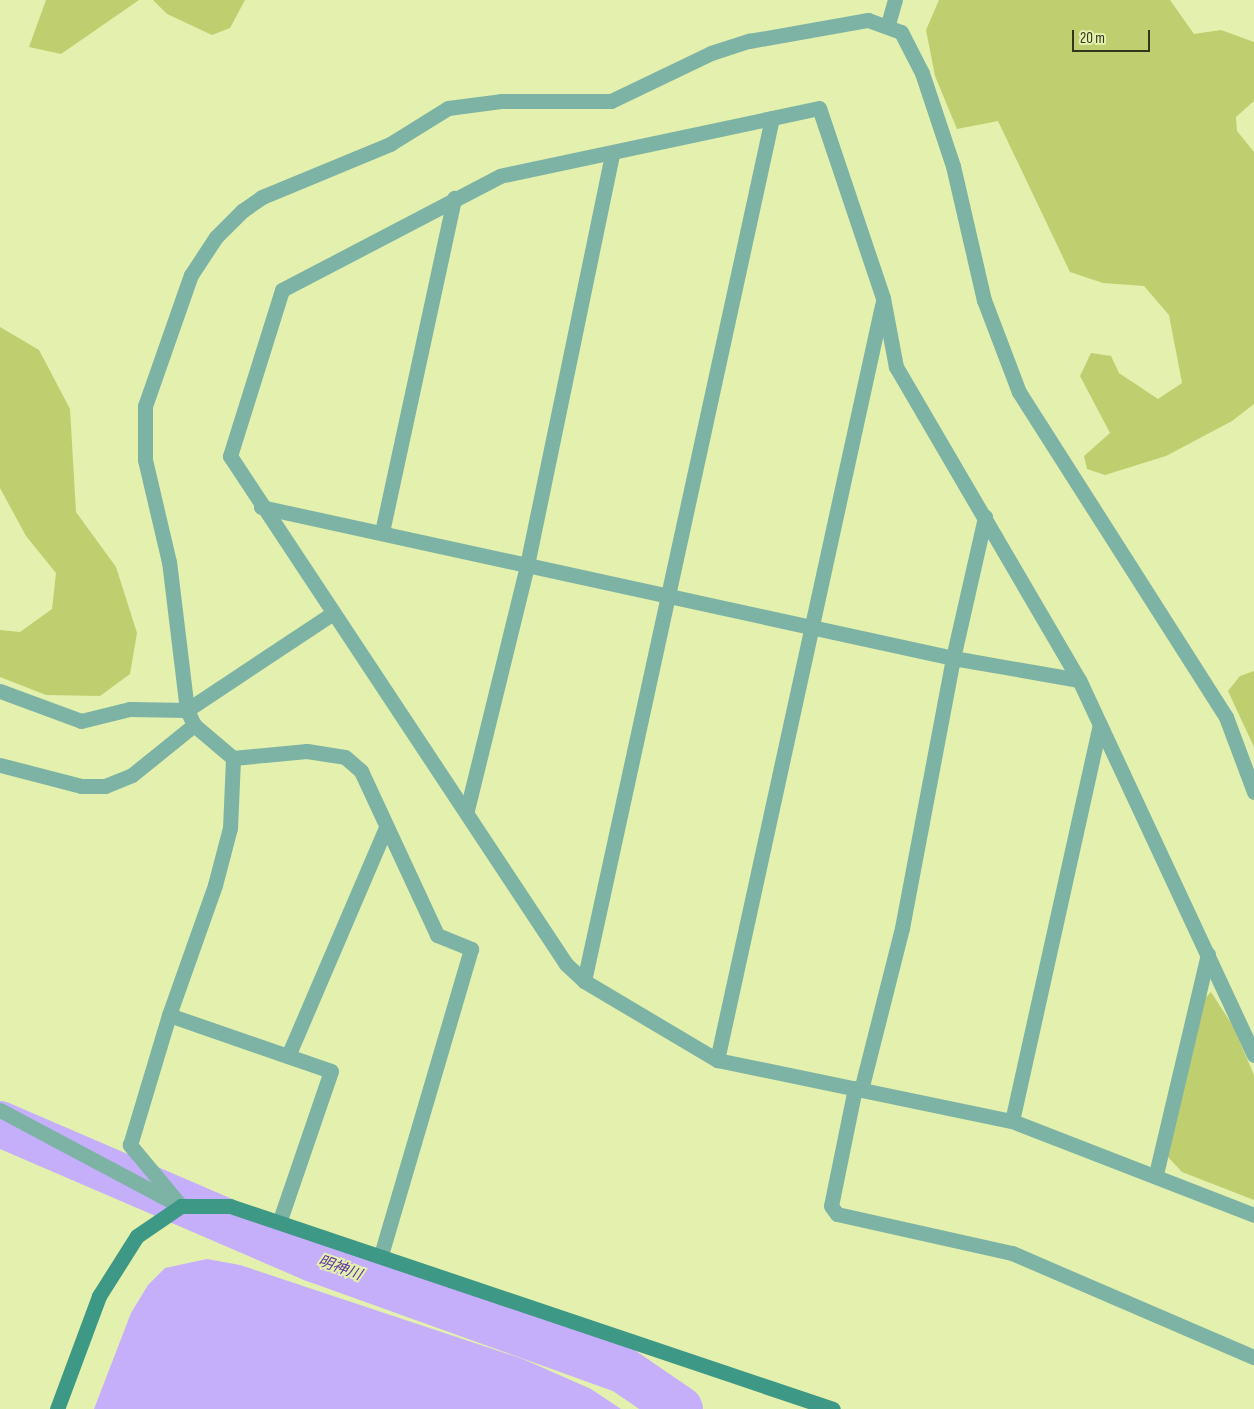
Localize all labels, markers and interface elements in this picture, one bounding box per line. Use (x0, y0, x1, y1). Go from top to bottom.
scale bar (1074, 20, 1152, 52)
text: 20 m (1080, 29, 1105, 48)
water label: 明神川 (316, 1252, 364, 1284)

